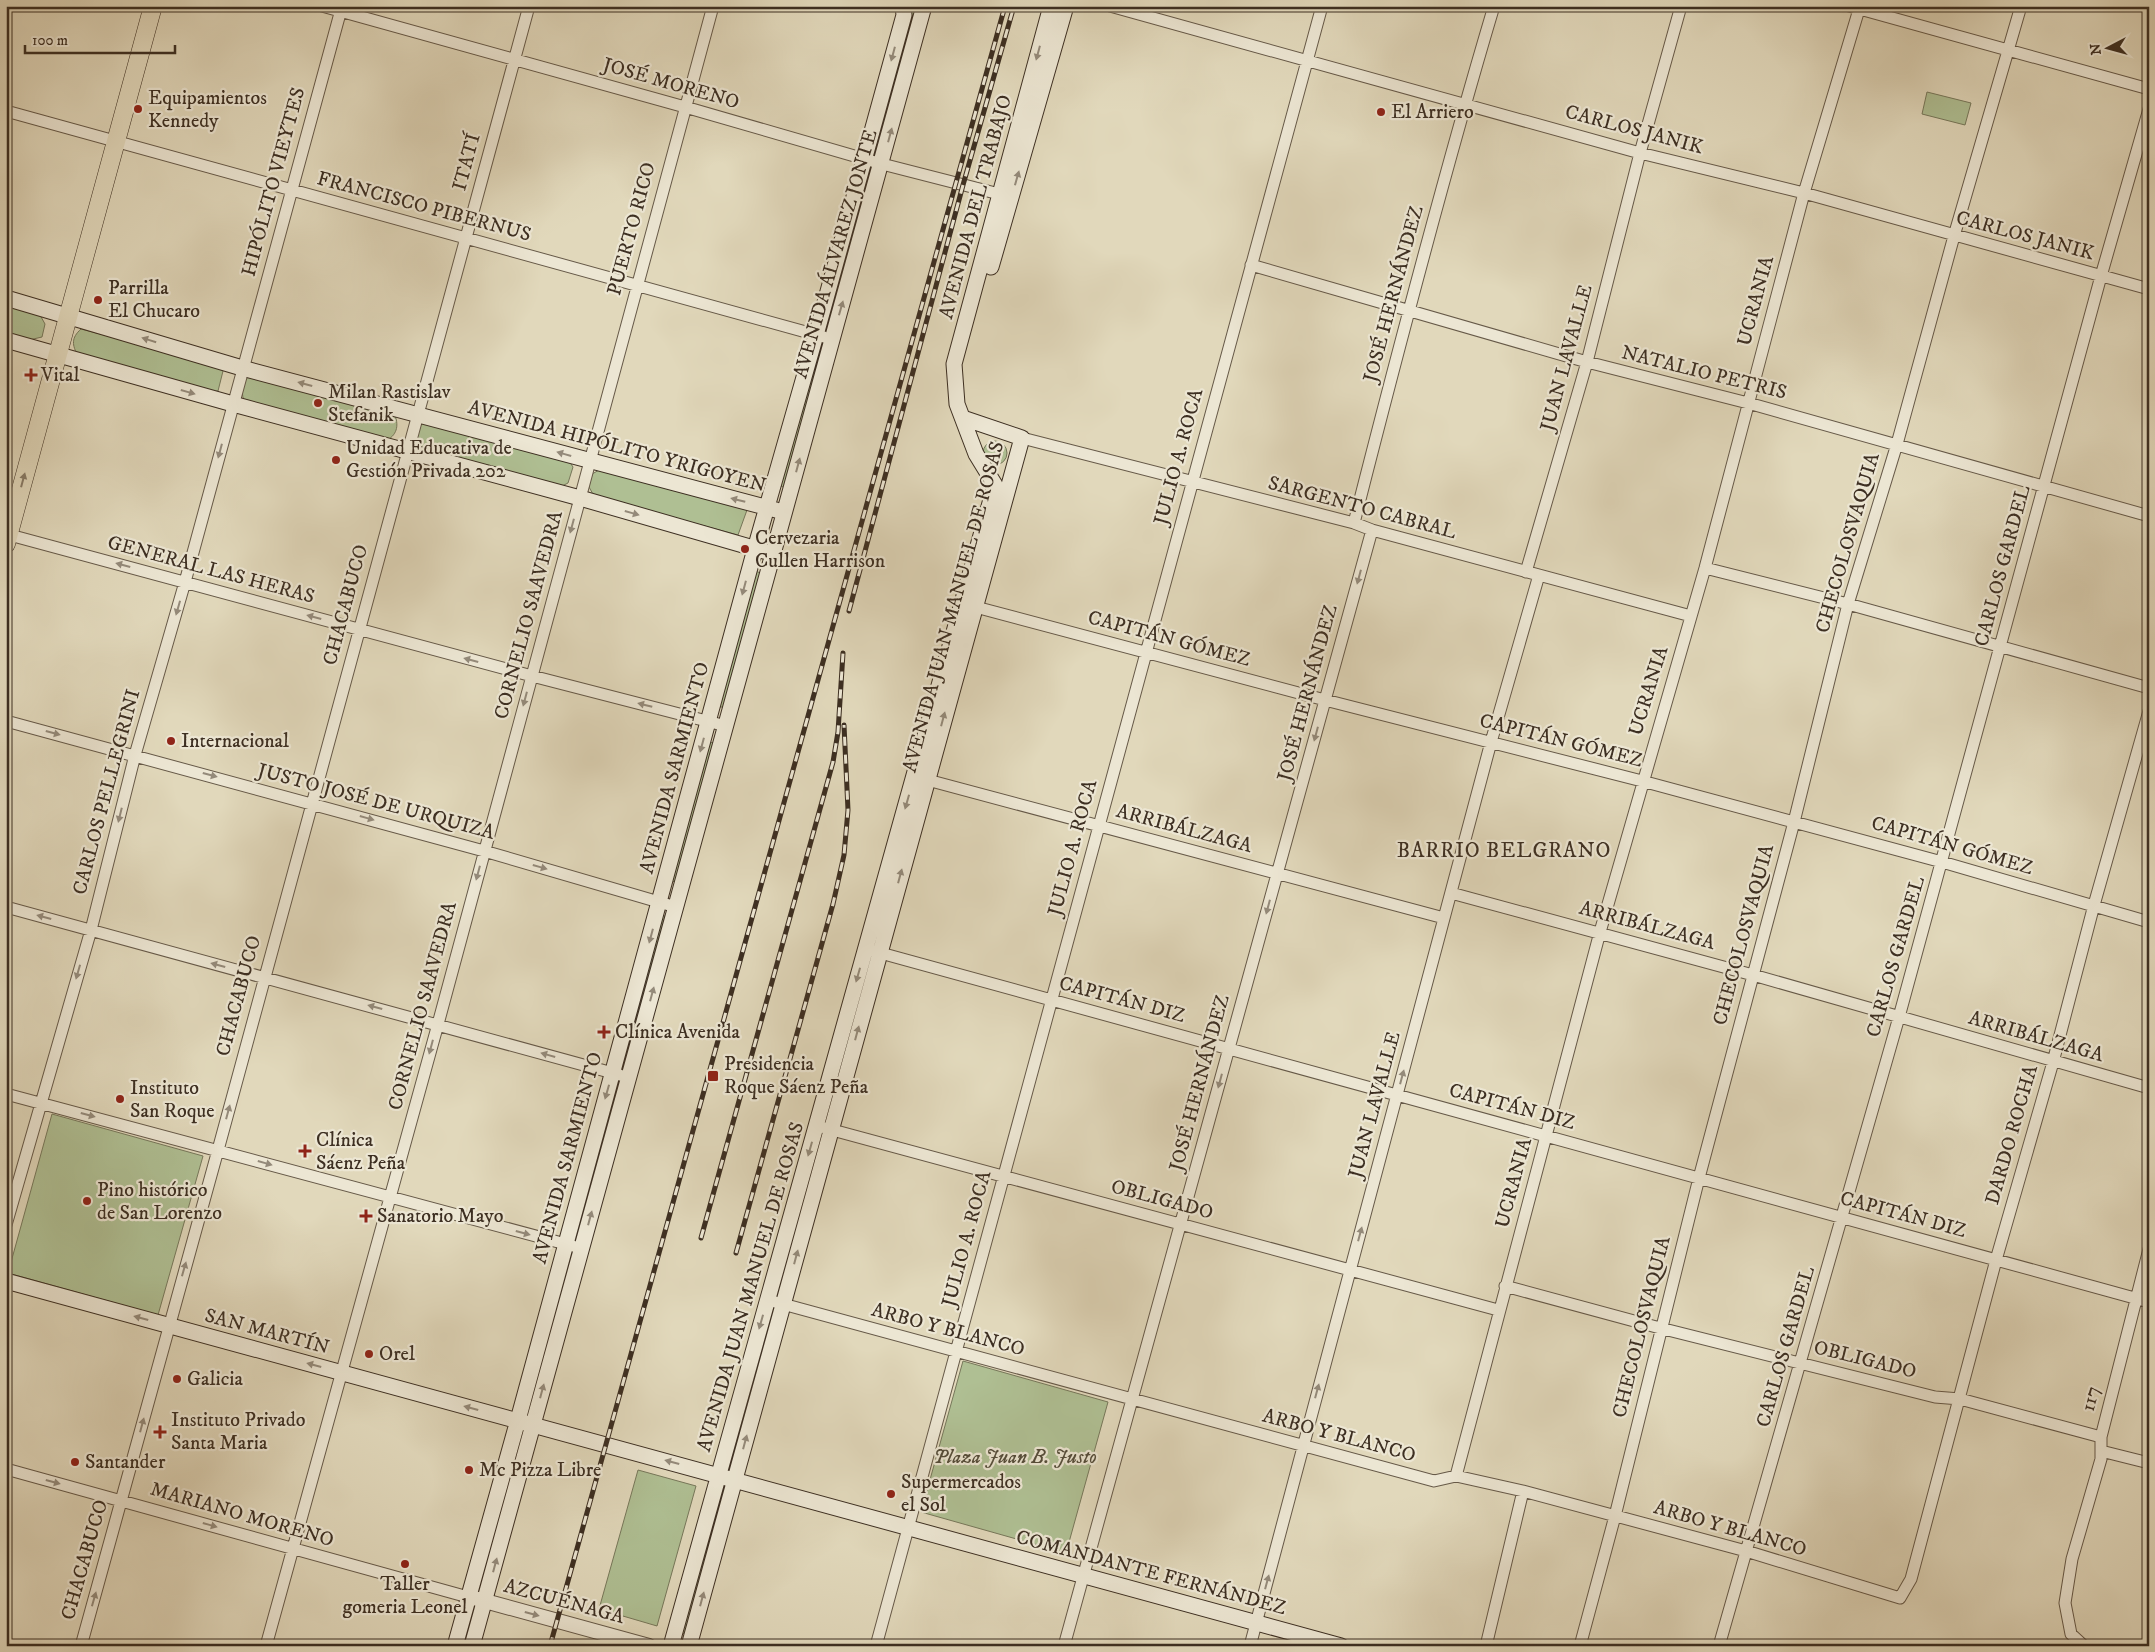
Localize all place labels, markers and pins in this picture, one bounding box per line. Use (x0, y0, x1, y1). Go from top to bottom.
place label: Equipamientos Kennedy (148, 86, 267, 134)
place label: El Arriero (1391, 100, 1474, 125)
marker: Equipamientos Kennedy (132, 103, 144, 115)
marker: El Arriero (1375, 106, 1387, 118)
place label: Parrilla El Chucaro (108, 276, 200, 324)
marker: Parrilla El Chucaro (92, 294, 104, 306)
place label: Vital (40, 363, 80, 388)
marker: Vital (25, 369, 37, 381)
place label: Milan Rastislav Stefanik (328, 380, 451, 428)
marker: Milan Rastislav Stefanik (312, 397, 324, 409)
place label: Unidad Educativa de Gestión Privada 202 (346, 436, 512, 484)
marker: Unidad Educativa de Gestión Privada 202 (330, 454, 342, 466)
place label: Cervezaria Cullen Harrison (755, 526, 886, 574)
marker: Cervezaria Cullen Harrison (739, 543, 751, 555)
place label: Internacional (181, 729, 289, 754)
marker: Internacional (165, 735, 177, 747)
place label: Clínica Avenida (615, 1020, 740, 1045)
marker: Clínica Avenida (597, 1025, 611, 1039)
place label: Presidencia Roque Sáenz Peña (724, 1052, 869, 1100)
marker: Presidencia Roque Sáenz Peña (706, 1069, 720, 1083)
place label: Instituto San Roque (130, 1076, 215, 1124)
marker: Instituto San Roque (114, 1093, 126, 1105)
place label: Clínica Sáenz Peña (316, 1128, 406, 1176)
marker: Clínica Sáenz Peña (298, 1144, 312, 1158)
place label: Pino histórico de San Lorenzo (97, 1178, 222, 1226)
marker: Pino histórico de San Lorenzo (81, 1195, 93, 1207)
place label: Sanatorio Mayo (377, 1204, 503, 1229)
marker: Sanatorio Mayo (359, 1209, 373, 1223)
place label: Orel (379, 1342, 415, 1367)
marker: Orel (363, 1348, 375, 1360)
place label: Galicia (187, 1367, 243, 1392)
marker: Galicia (171, 1373, 183, 1385)
place label: Instituto Privado Santa Maria (171, 1408, 306, 1456)
marker: Instituto Privado Santa Maria (153, 1425, 167, 1439)
place label: Santander (85, 1450, 166, 1475)
marker: Santander (69, 1456, 81, 1468)
place label: Mc Pizza Libre (479, 1458, 601, 1483)
marker: Mc Pizza Libre (463, 1464, 475, 1476)
place label: Supermercados el Sol (901, 1470, 1021, 1518)
marker: Supermercados el Sol (885, 1488, 897, 1500)
marker: Taller gomeria Leonel (399, 1558, 411, 1570)
place label: Taller gomeria Leonel (342, 1572, 468, 1620)

